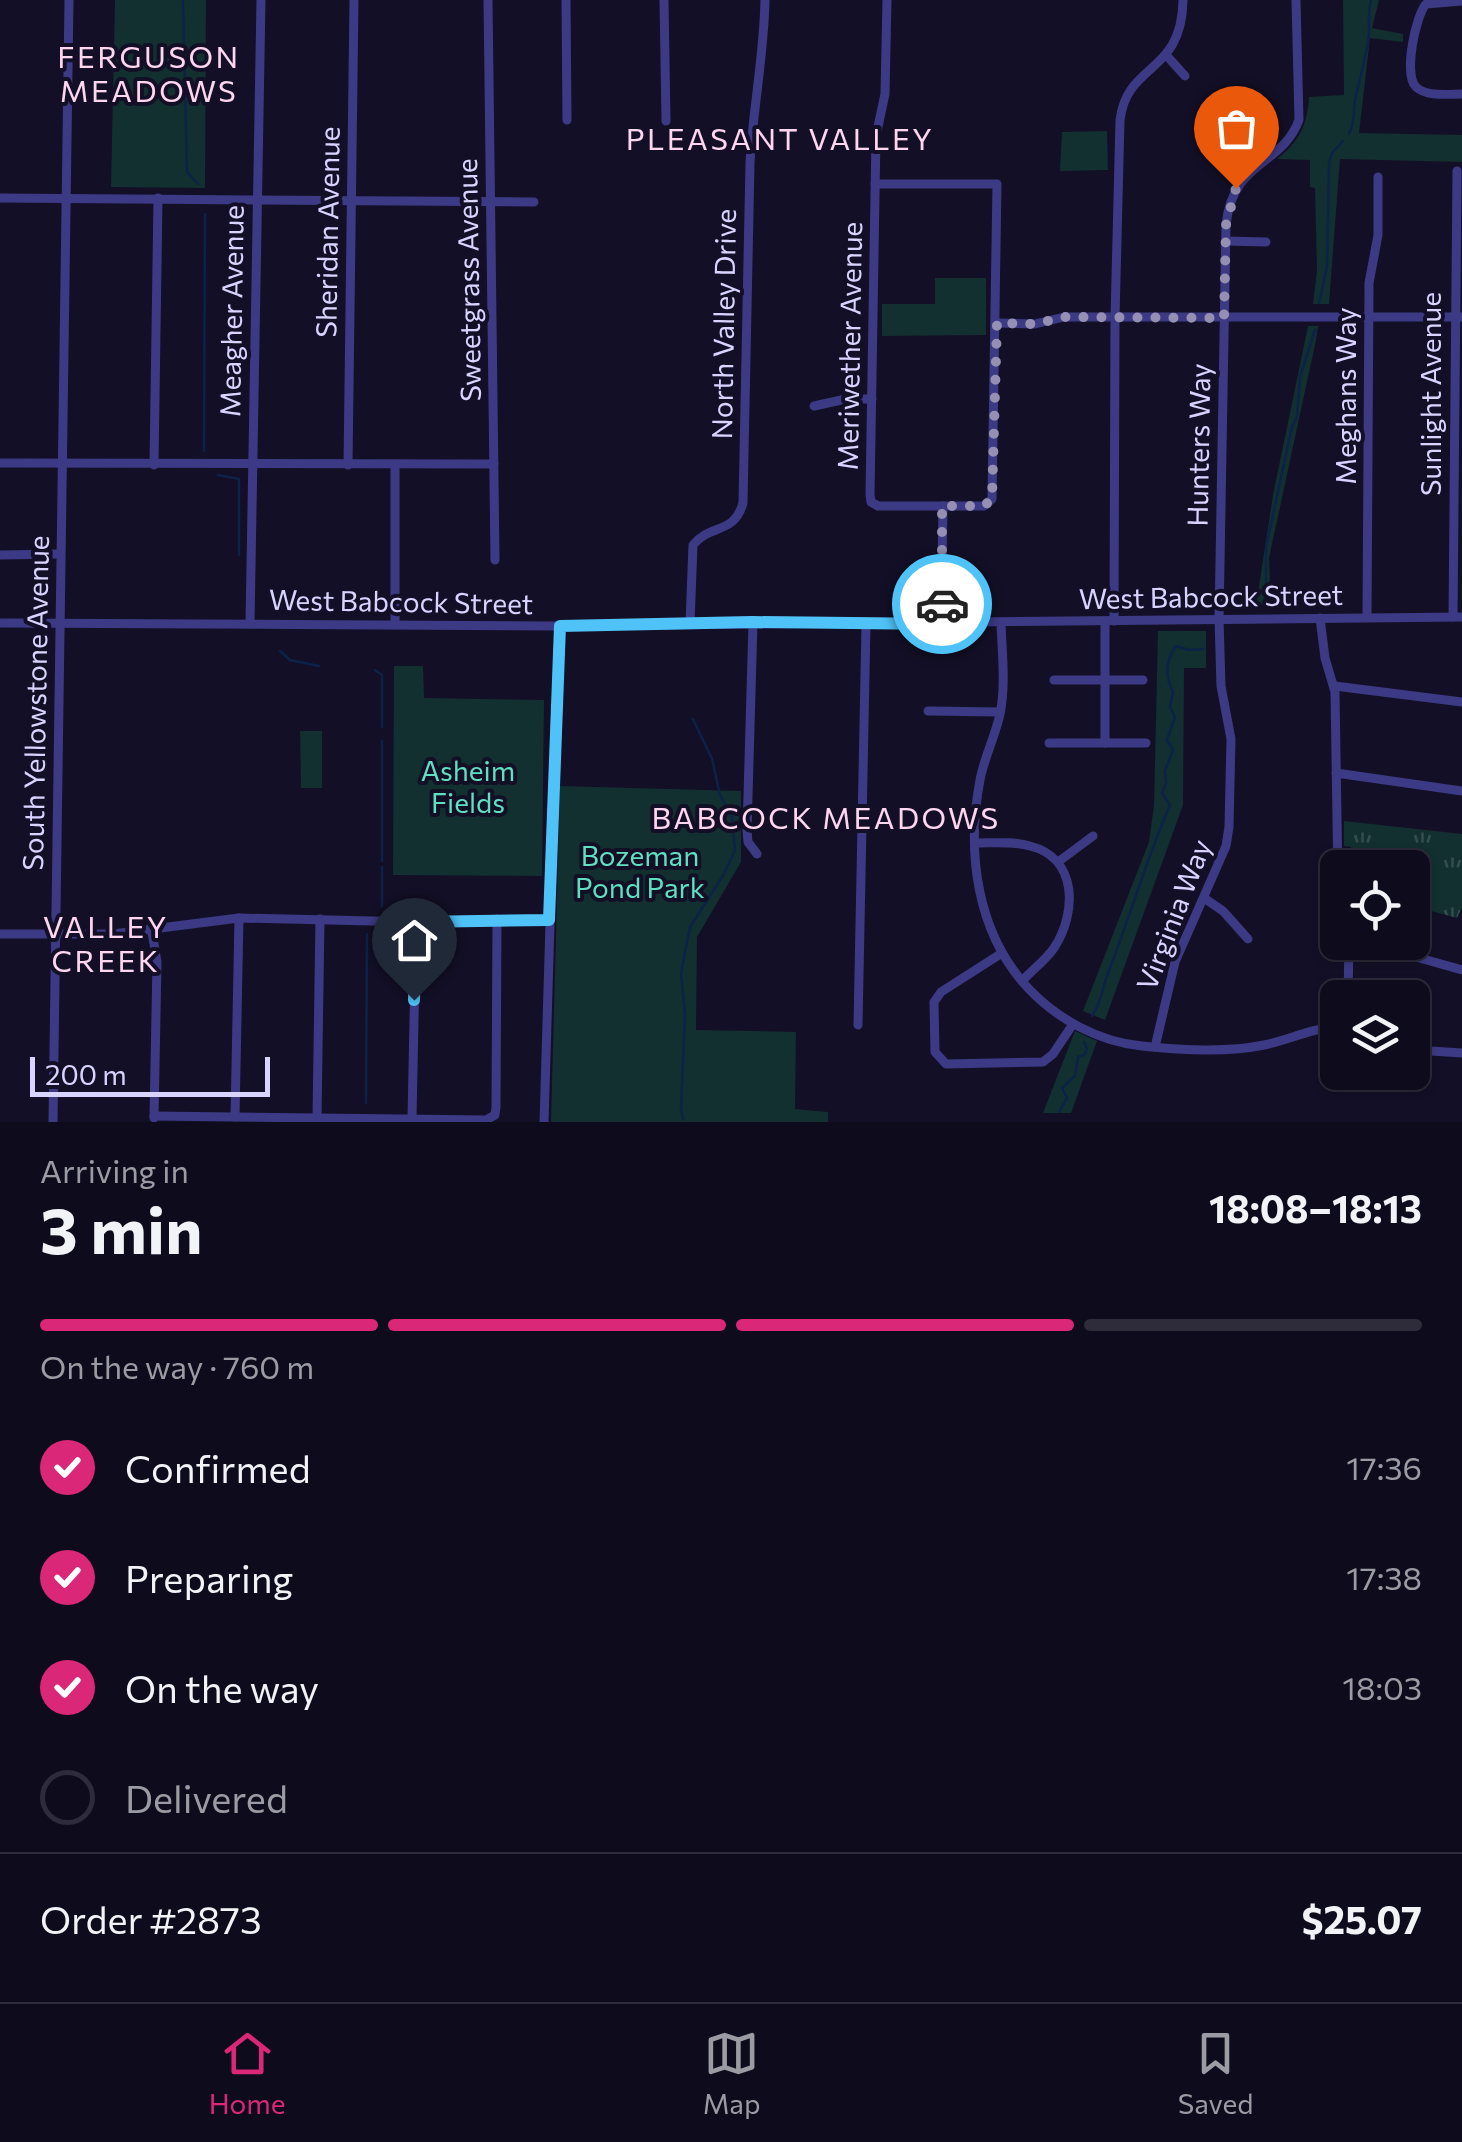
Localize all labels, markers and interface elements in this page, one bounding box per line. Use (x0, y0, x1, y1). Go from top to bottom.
district label: FERGUSON MEADOWS (57, 37, 241, 108)
pin (1194, 86, 1279, 189)
icon: bag (1209, 101, 1264, 156)
district label: PLEASANT VALLEY (626, 119, 934, 156)
street label: Sheridan Avenue (308, 126, 346, 338)
street label: Sweetgrass Avenue (449, 158, 487, 402)
street label: Meagher Avenue (212, 205, 250, 417)
street label: North Valley Drive (704, 208, 742, 439)
street label: Meriwether Avenue (830, 221, 868, 471)
street label: Sunlight Avenue (1413, 292, 1447, 496)
street label: Meghans Way (1328, 307, 1362, 485)
street label: Hunters Way (1180, 363, 1216, 527)
street label: South Yellowstone Avenue (15, 535, 55, 871)
courier (892, 554, 992, 654)
icon: car (915, 577, 970, 632)
street label: West Babcock Street (1079, 577, 1343, 615)
street label: West Babcock Street (269, 582, 533, 620)
park label: Asheim Fields (421, 753, 515, 819)
district label: BABCOCK MEADOWS (651, 798, 1001, 835)
street label: Virginia Way (1129, 834, 1217, 995)
park label: Bozeman Pond Park (575, 838, 705, 904)
map controls (1320, 850, 1430, 1090)
button: locate (1320, 850, 1430, 960)
pin (372, 898, 457, 1001)
district label: VALLEY CREEK (43, 907, 169, 978)
icon: home (387, 913, 442, 968)
button: layers (1320, 980, 1430, 1090)
scale bar (30, 1052, 270, 1096)
text: 200 m (45, 1057, 127, 1091)
text: Arriving in (40, 1150, 189, 1190)
text: 18:08–18:13 (1209, 1184, 1422, 1231)
text: 3 min (40, 1188, 203, 1267)
text: On the way · 760 m (40, 1346, 314, 1386)
icon: check (40, 1440, 95, 1495)
text: Confirmed (125, 1444, 311, 1491)
text: 17:36 (1346, 1447, 1422, 1487)
icon: check (40, 1550, 95, 1605)
text: Preparing (125, 1554, 293, 1601)
text: 17:38 (1346, 1557, 1422, 1597)
icon: check (40, 1660, 95, 1715)
text: On the way (125, 1664, 319, 1711)
text: 18:03 (1342, 1667, 1422, 1707)
text: Delivered (125, 1774, 288, 1821)
text: Order #2873 (40, 1895, 262, 1942)
text: $25.07 (1302, 1895, 1422, 1942)
tab: Home (209, 2026, 286, 2120)
tab: Map (703, 2026, 761, 2120)
tab: Saved (1178, 2026, 1253, 2120)

